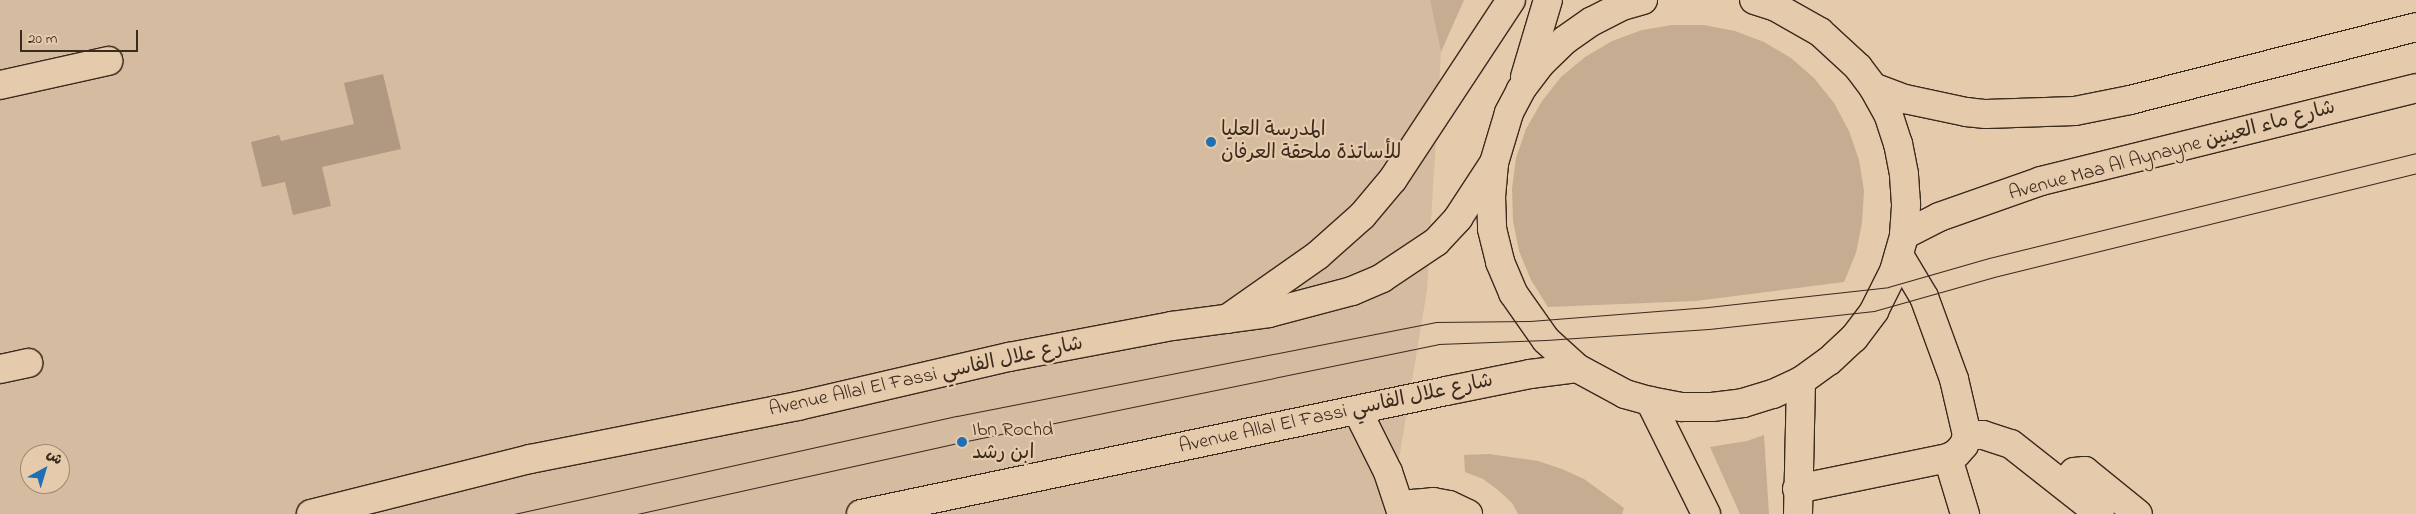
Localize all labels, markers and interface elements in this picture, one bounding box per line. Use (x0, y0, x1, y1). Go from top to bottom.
scale bar (22, 20, 140, 52)
text: 20 m (28, 28, 57, 50)
street label: Avenue Maa Al Aynayne شارع ماء العينين (2006, 96, 2338, 206)
place label: المدرسة العليا للأساتذة ملحقة العرفان (1221, 118, 1401, 165)
marker: المدرسة العليا للأساتذة ملحقة العرفان (1205, 136, 1217, 148)
street label: Avenue Allal El Fassi شارع علال الفاسي (767, 332, 1085, 422)
street label: Avenue Allal El Fassi شارع علال الفاسي (1177, 369, 1495, 459)
place label: Ibn Rochd ابن رشد (972, 419, 1053, 466)
marker: Ibn Rochd ابن رشد (956, 436, 968, 448)
north arrow (20, 444, 70, 494)
text: ش (42, 445, 67, 471)

